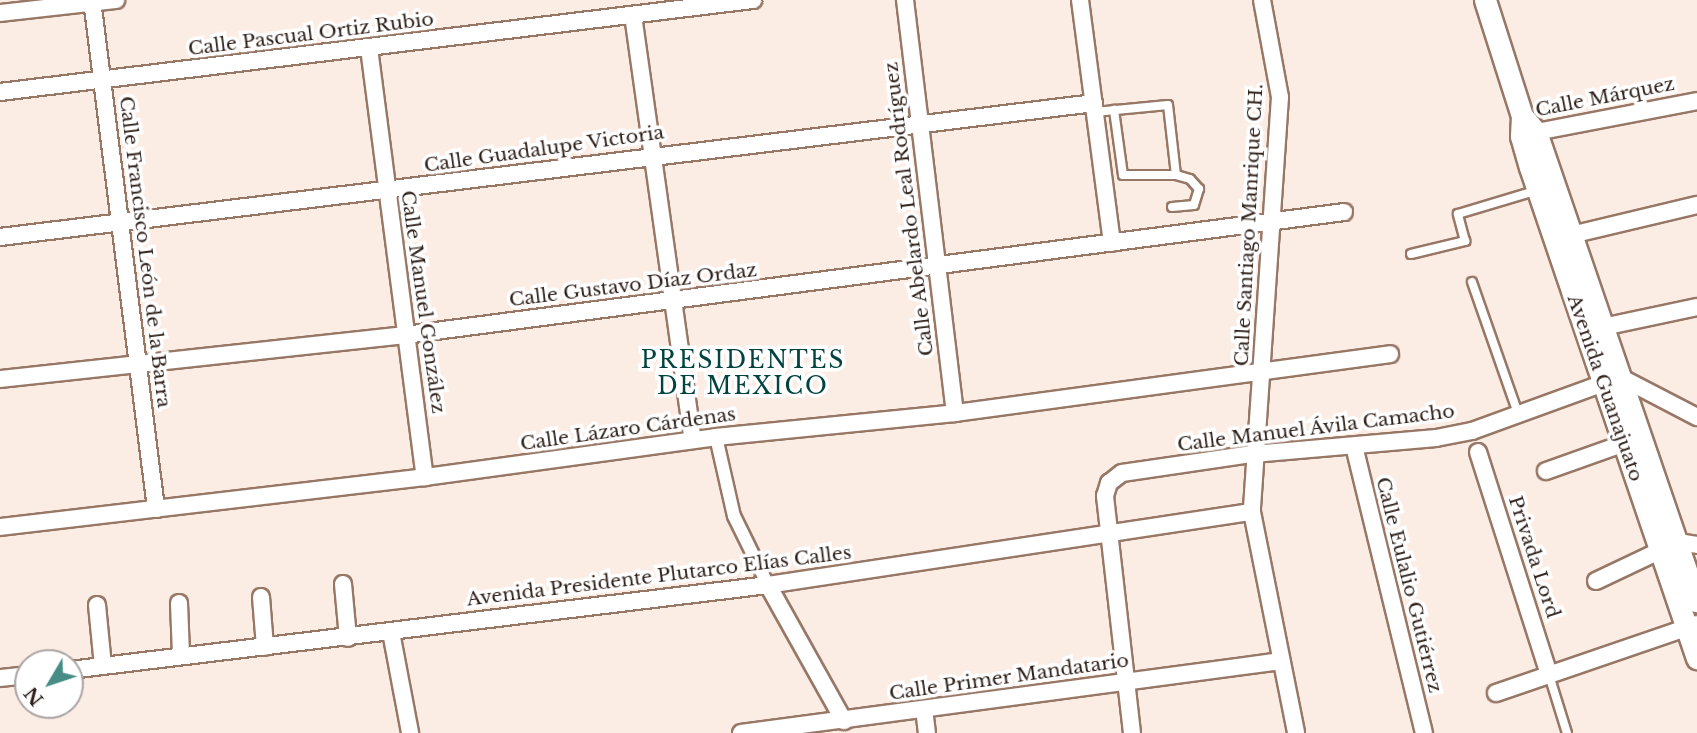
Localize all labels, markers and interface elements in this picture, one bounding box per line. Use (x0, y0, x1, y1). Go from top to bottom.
street label: Calle Pascual Ortiz Rubio (187, 8, 435, 60)
street label: Calle Abelardo Leal Rodríguez (880, 60, 938, 358)
street label: Calle Márquez (1534, 72, 1676, 122)
street label: Calle Santiago Manrique CH. (1230, 83, 1268, 367)
street label: Calle Francisco León de la Barra (115, 95, 175, 409)
street label: Calle Guadalupe Victoria (422, 121, 666, 177)
street label: Calle Manuel González (396, 189, 450, 415)
street label: Calle Gustavo Díaz Ordaz (508, 258, 758, 312)
street label: Avenida Guanajuato (1562, 292, 1648, 484)
district label: PRESIDENTES DE MEXICO (642, 346, 844, 400)
street label: Calle Manuel Ávila Camacho (1176, 400, 1456, 456)
street label: Calle Lázaro Cárdenas (519, 403, 737, 455)
street label: Calle Eulalio Gutiérrez (1371, 475, 1447, 695)
street label: Privada Lord (1504, 493, 1564, 621)
street label: Avenida Presidente Plutarco Elías Calles (465, 541, 853, 611)
north arrow (14, 649, 84, 719)
street label: Calle Primer Mandatario (887, 649, 1131, 705)
text: N (19, 682, 48, 710)

